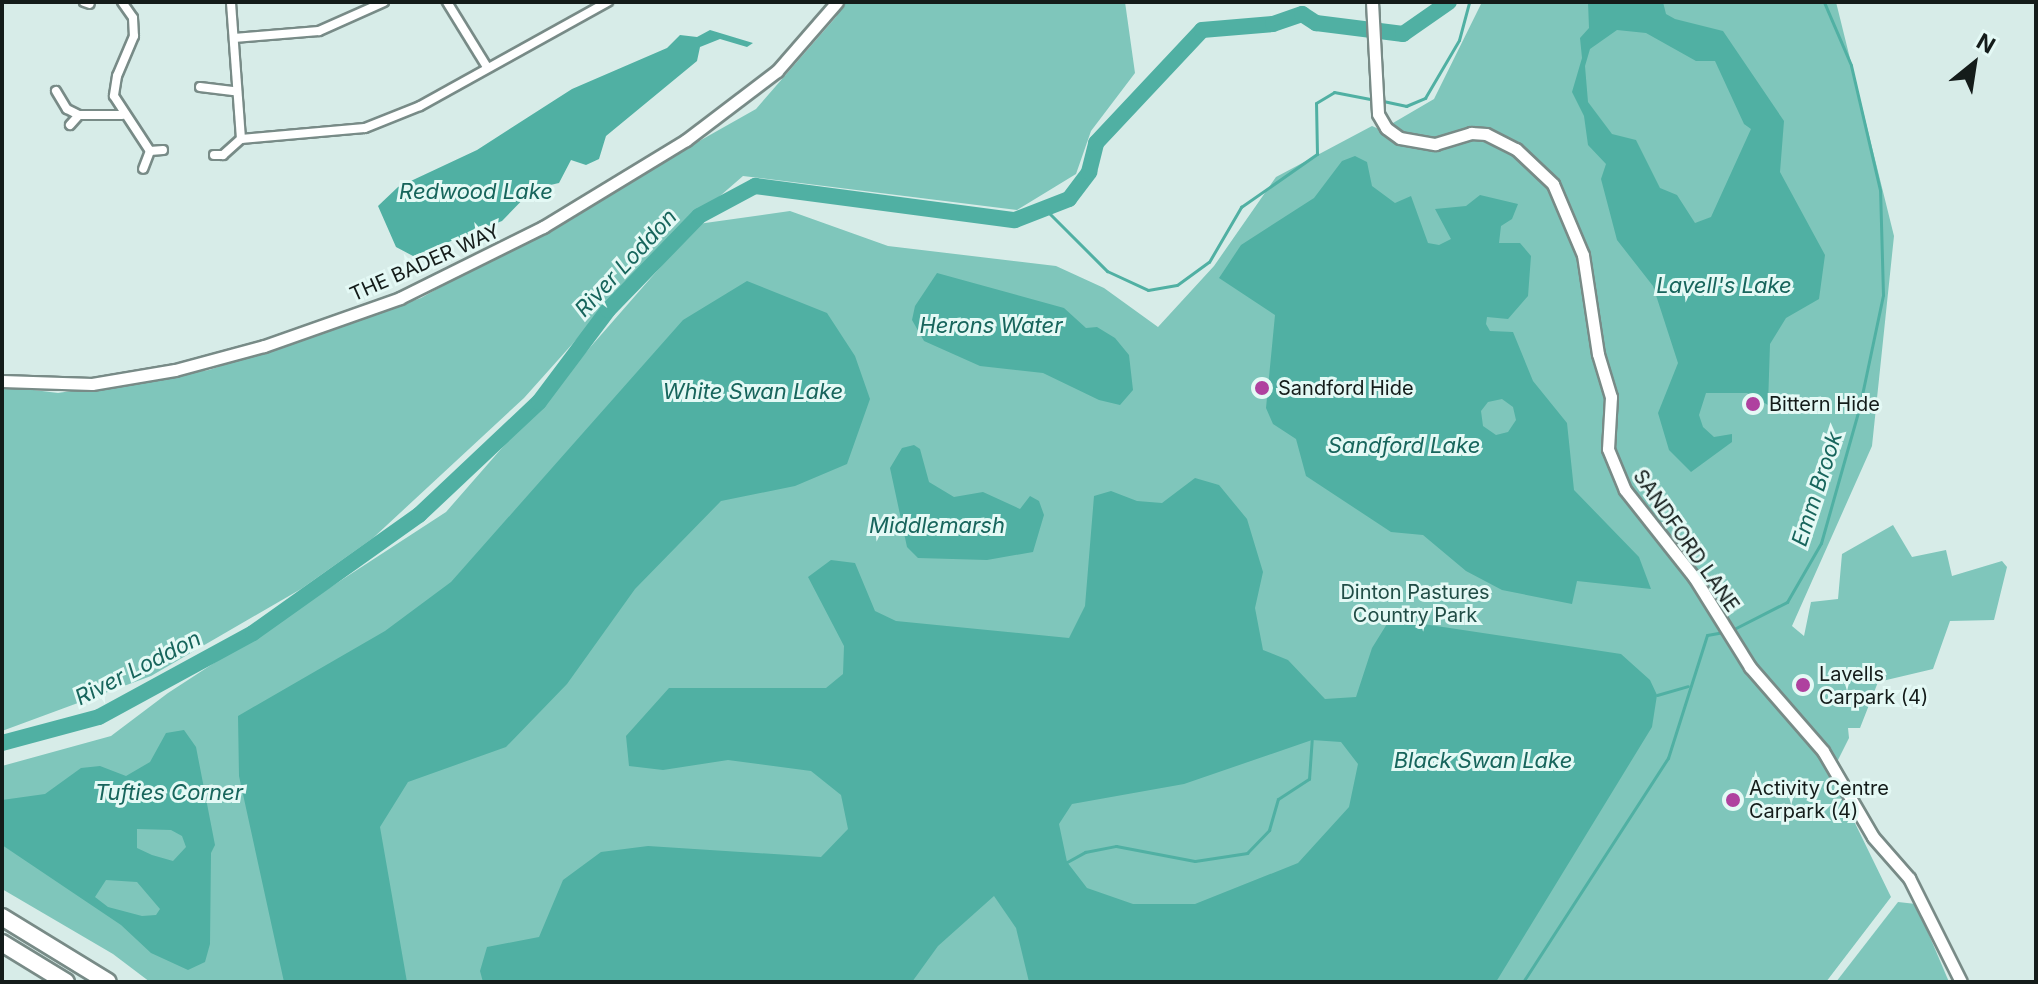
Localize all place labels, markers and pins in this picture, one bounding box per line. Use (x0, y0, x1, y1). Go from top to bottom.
place label: Sandford Hide (1278, 376, 1414, 400)
marker: Sandford Hide (1253, 379, 1271, 397)
place label: Bittern Hide (1769, 392, 1880, 416)
marker: Bittern Hide (1744, 395, 1762, 413)
place label: Lavells Carpark (4) (1819, 662, 1928, 709)
marker: Lavells Carpark (4) (1794, 676, 1812, 694)
place label: Activity Centre Carpark (4) (1749, 776, 1889, 823)
marker: Activity Centre Carpark (4) (1724, 791, 1742, 809)

